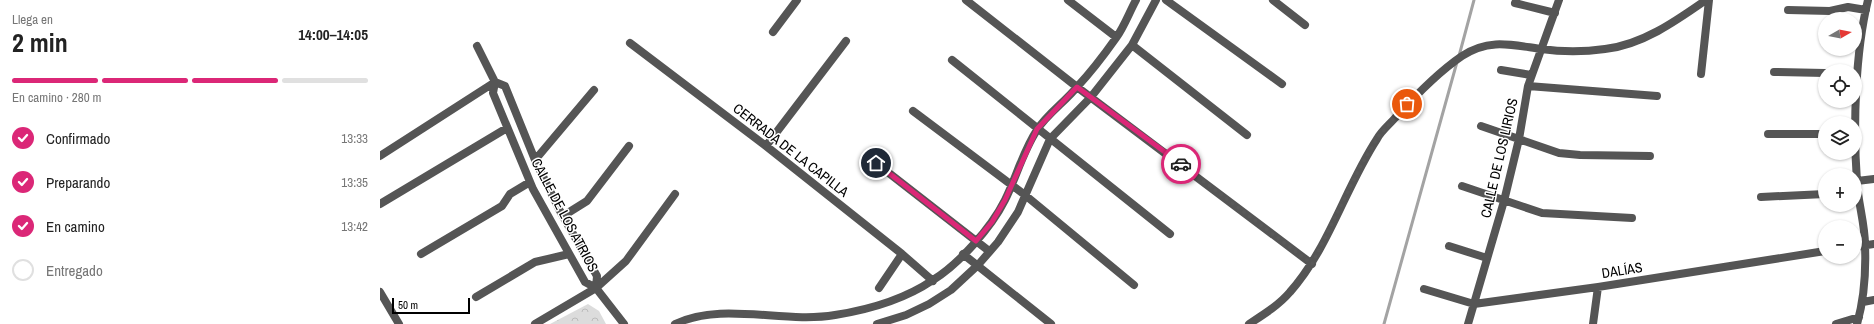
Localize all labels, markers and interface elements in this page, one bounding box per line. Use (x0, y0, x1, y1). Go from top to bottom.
text: Llega en (12, 11, 53, 28)
north arrow (1818, 12, 1862, 56)
map controls (1818, 12, 1862, 264)
text: 14:00–14:05 (298, 24, 368, 45)
text: 2 min (12, 25, 68, 60)
button: locate (1818, 64, 1862, 108)
pin (1390, 87, 1424, 121)
text: En camino · 280 m (12, 89, 101, 106)
icon: bag (1396, 93, 1418, 115)
street label: CALLE DE LOS LIRIOS (1476, 96, 1522, 220)
street label: CERRADA DE LA CAPILLA (730, 99, 853, 201)
button: layers (1818, 116, 1862, 160)
icon: check (12, 127, 34, 149)
text: Confirmado (46, 128, 110, 149)
text: 13:33 (341, 130, 368, 147)
courier (1161, 144, 1201, 184)
pin (859, 146, 893, 180)
icon: home (865, 152, 887, 174)
icon: car (1170, 153, 1192, 175)
street label: CALLE DE LOS ATRIOS (527, 155, 603, 275)
button: + (1818, 168, 1862, 212)
icon: check (12, 171, 34, 193)
text: Preparando (46, 172, 110, 193)
text: 13:35 (341, 174, 368, 191)
icon: check (12, 215, 34, 237)
text: En camino (46, 216, 105, 237)
text: 13:42 (341, 218, 368, 235)
button: − (1818, 220, 1862, 264)
street label: DALÍAS (1600, 258, 1644, 282)
text: Entregado (46, 260, 103, 281)
scale bar (392, 296, 470, 315)
text: 50 m (398, 298, 418, 312)

